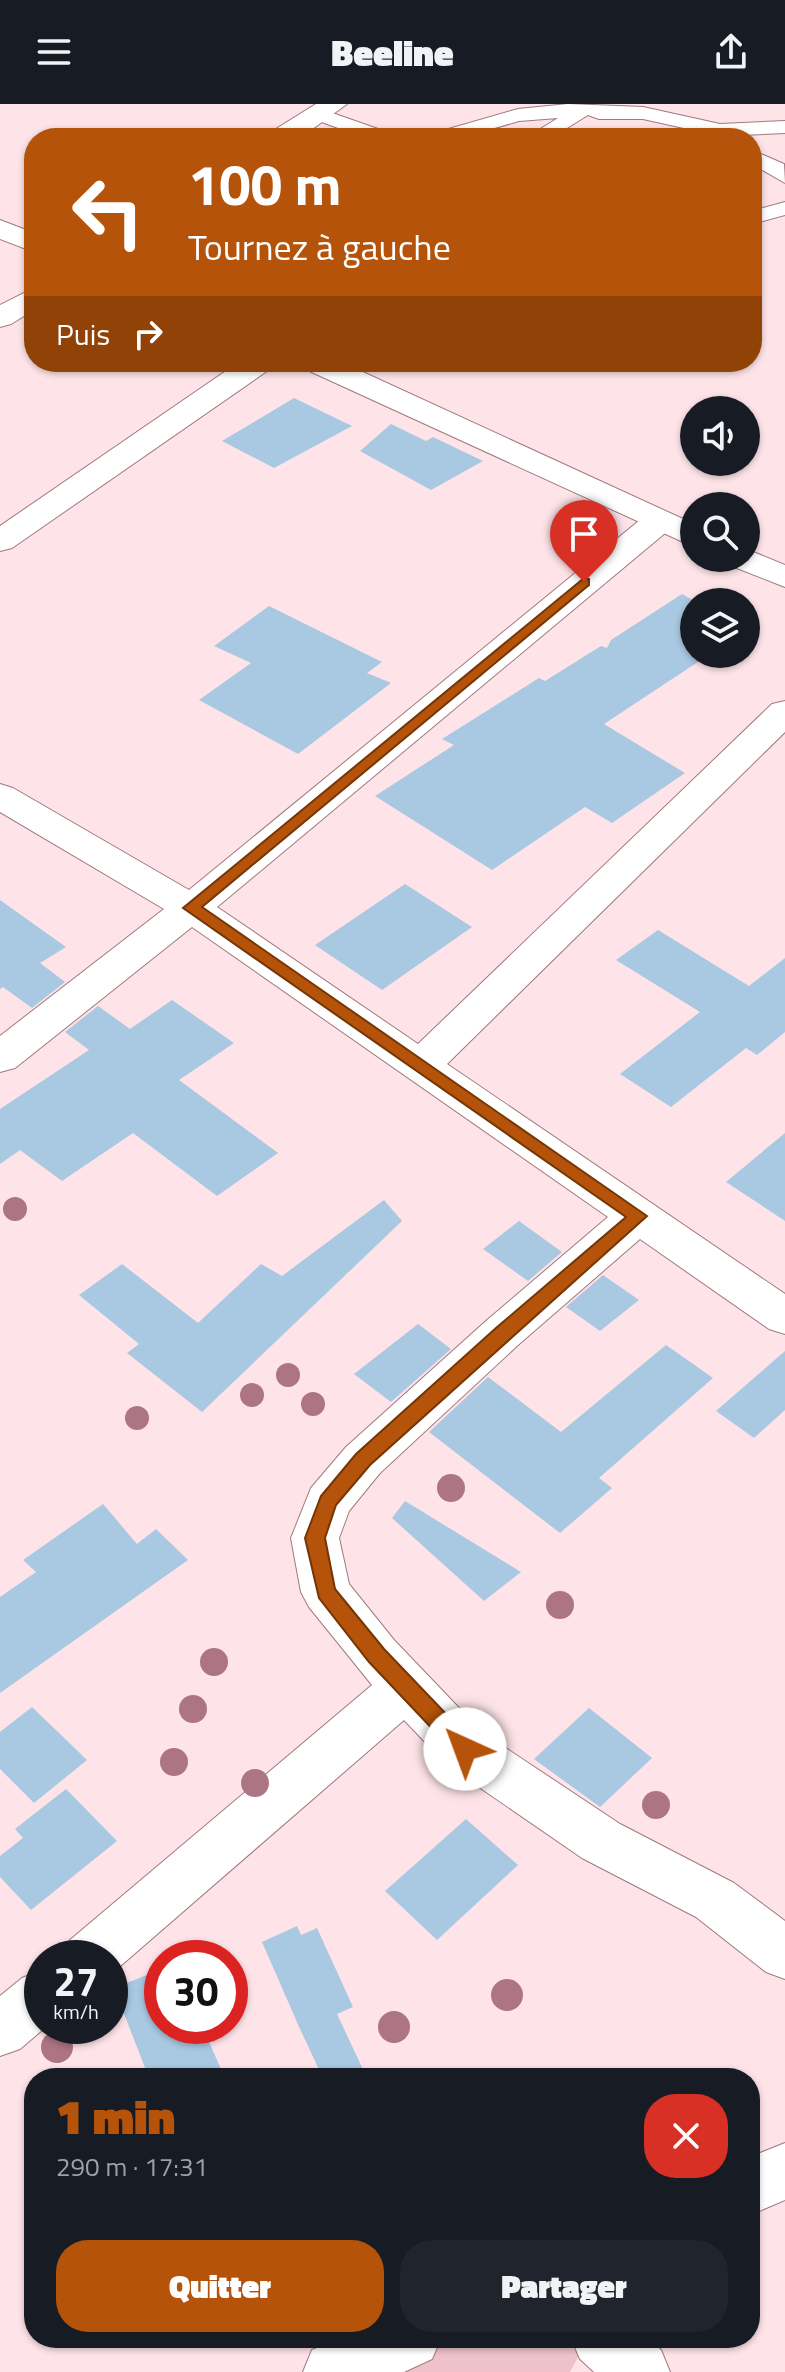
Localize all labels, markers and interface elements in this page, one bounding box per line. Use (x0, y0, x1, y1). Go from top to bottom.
text: Beeline (331, 25, 454, 80)
icon: menu (32, 30, 76, 74)
icon: share (709, 30, 753, 74)
text: 100 m (188, 142, 341, 227)
icon: left (56, 160, 160, 264)
text: Tournez à gauche (188, 219, 451, 274)
text: Puis (56, 311, 110, 357)
icon: right (126, 312, 170, 356)
map controls (680, 396, 760, 668)
button: sound (680, 396, 760, 476)
button: search (680, 492, 760, 572)
pin (550, 500, 618, 582)
icon: arrive (562, 512, 606, 556)
button: layers (680, 588, 760, 668)
position arrow (423, 1707, 507, 1791)
speed limit sign: 30 (144, 1940, 248, 2044)
text: 27 (54, 1951, 98, 2012)
text: km/h (53, 1996, 99, 2027)
text: 1 min (56, 2080, 175, 2153)
button: close (644, 2094, 728, 2178)
text: 290 m · 17:31 (56, 2147, 208, 2186)
button: Quitter (56, 2240, 384, 2332)
button: Partager (400, 2240, 728, 2332)

